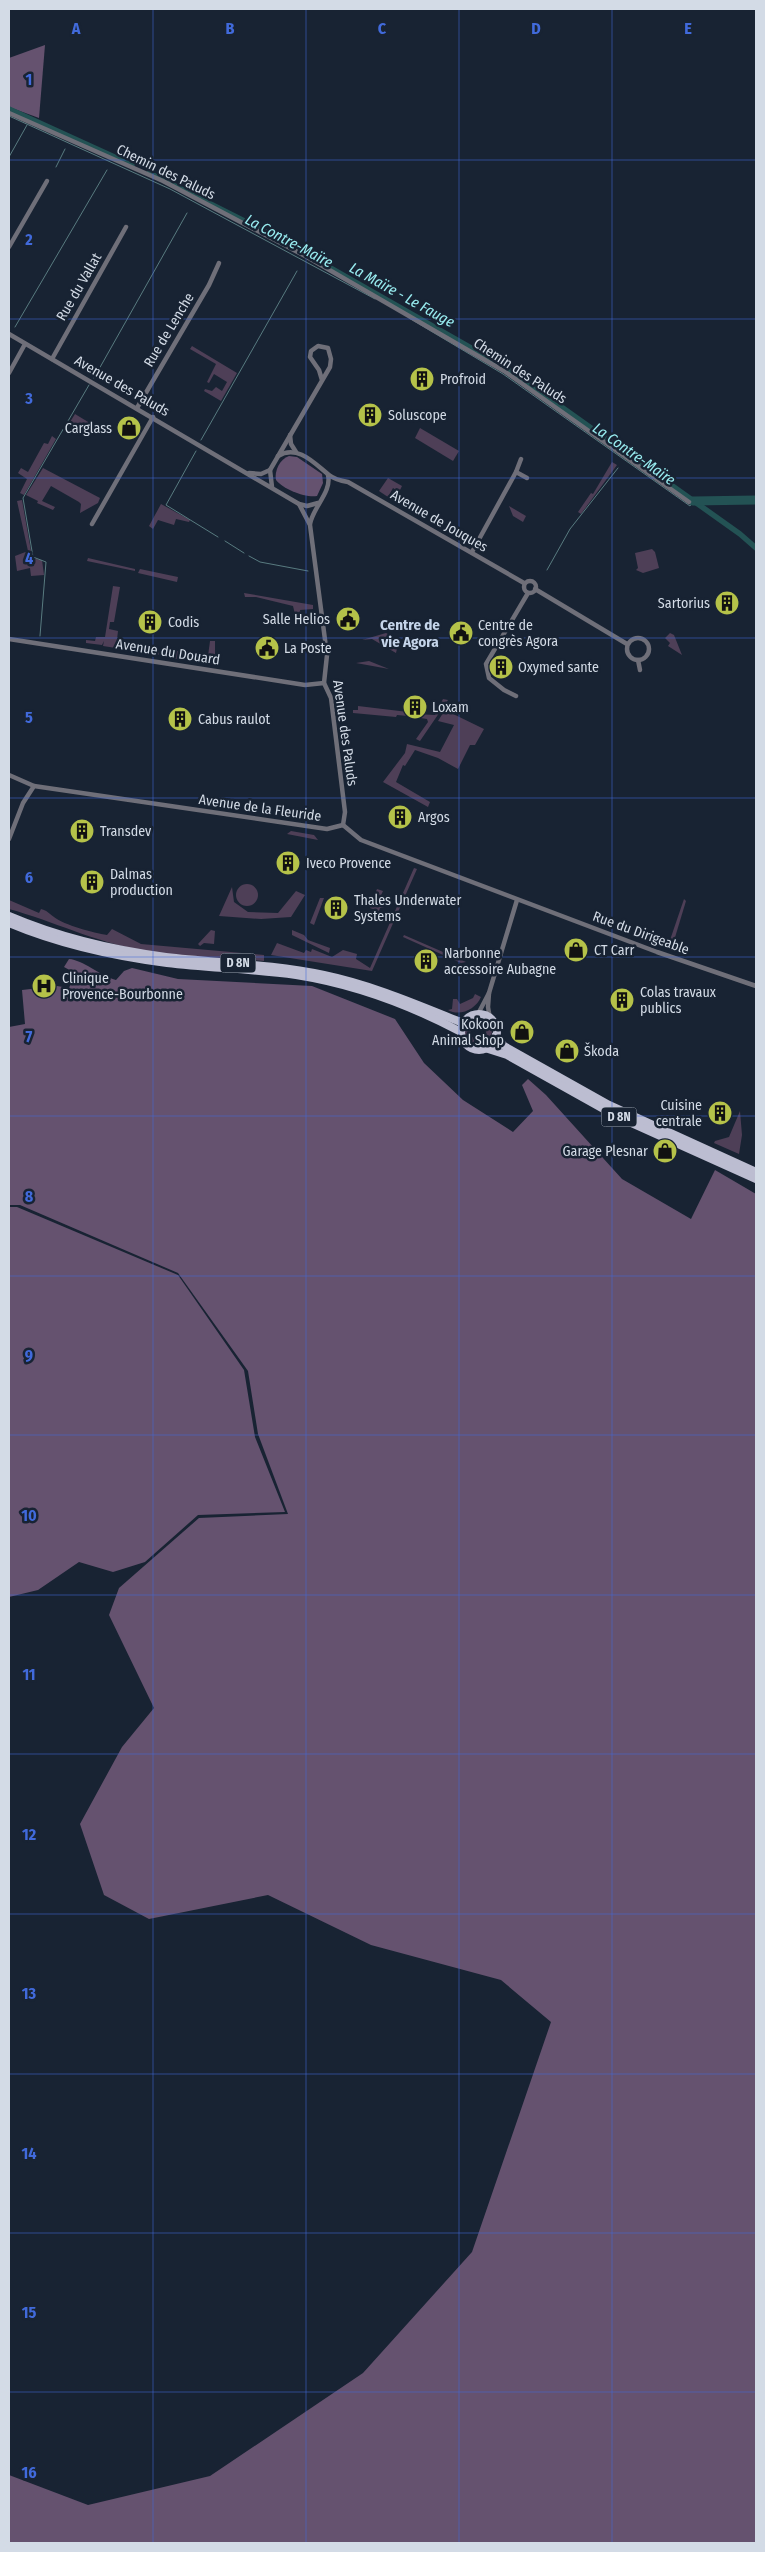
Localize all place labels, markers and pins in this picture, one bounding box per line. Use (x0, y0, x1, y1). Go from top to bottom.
building icon: Profroid (409, 366, 435, 392)
place label: Profroid (440, 371, 486, 388)
building icon: Soluscope (357, 402, 383, 428)
place label: Soluscope (388, 407, 447, 424)
shop icon: Carglass (116, 415, 142, 441)
place label: Carglass (65, 420, 112, 437)
building icon: Sartorius (714, 590, 740, 616)
place label: Sartorius (658, 595, 710, 612)
public building icon: Salle Helios (335, 606, 361, 632)
building icon: Codis (137, 609, 163, 635)
place label: Salle Helios (263, 611, 330, 628)
place label: Codis (168, 614, 199, 631)
place label: Centre de congrès Agora (478, 617, 558, 650)
public building icon: Centre de congrès Agora (448, 620, 474, 646)
public building icon: La Poste (254, 635, 280, 661)
place label: La Poste (284, 640, 332, 657)
building icon: Oxymed sante (488, 654, 514, 680)
place label: Oxymed sante (518, 659, 599, 676)
building icon: Loxam (402, 694, 428, 720)
place label: Loxam (432, 699, 469, 716)
building icon: Cabus raulot (167, 706, 193, 732)
place label: Cabus raulot (198, 711, 270, 728)
building icon: Argos (387, 804, 413, 830)
place label: Argos (418, 809, 450, 826)
building icon: Transdev (69, 818, 95, 844)
place label: Transdev (100, 823, 152, 840)
building icon: Iveco Provence (275, 850, 301, 876)
place label: Iveco Provence (306, 855, 391, 872)
place label: Dalmas production (110, 866, 173, 899)
building icon: Dalmas production (79, 869, 105, 895)
place label: Thales Underwater Systems (354, 892, 461, 925)
building icon: Thales Underwater Systems (323, 895, 349, 921)
shop icon: CT Carr (563, 937, 589, 963)
place label: CT Carr (594, 942, 634, 959)
place label: Narbonne accessoire Aubagne (444, 945, 556, 978)
building icon: Narbonne accessoire Aubagne (413, 948, 439, 974)
place label: Clinique Provence-Bourbonne (62, 970, 183, 1003)
hospital icon: Clinique Provence-Bourbonne (31, 973, 57, 999)
place label: Colas travaux publics (640, 984, 717, 1017)
building icon: Colas travaux publics (609, 987, 635, 1013)
place label: Kokoon Animal Shop (432, 1016, 504, 1049)
shop icon: Kokoon Animal Shop (509, 1019, 535, 1045)
shop icon: Škoda (554, 1038, 580, 1064)
place label: Škoda (584, 1042, 619, 1060)
place label: Cuisine centrale (656, 1097, 702, 1130)
building icon: Cuisine centrale (707, 1100, 733, 1126)
shop icon: Garage Plesnar (652, 1138, 678, 1164)
place label: Garage Plesnar (563, 1143, 648, 1160)

